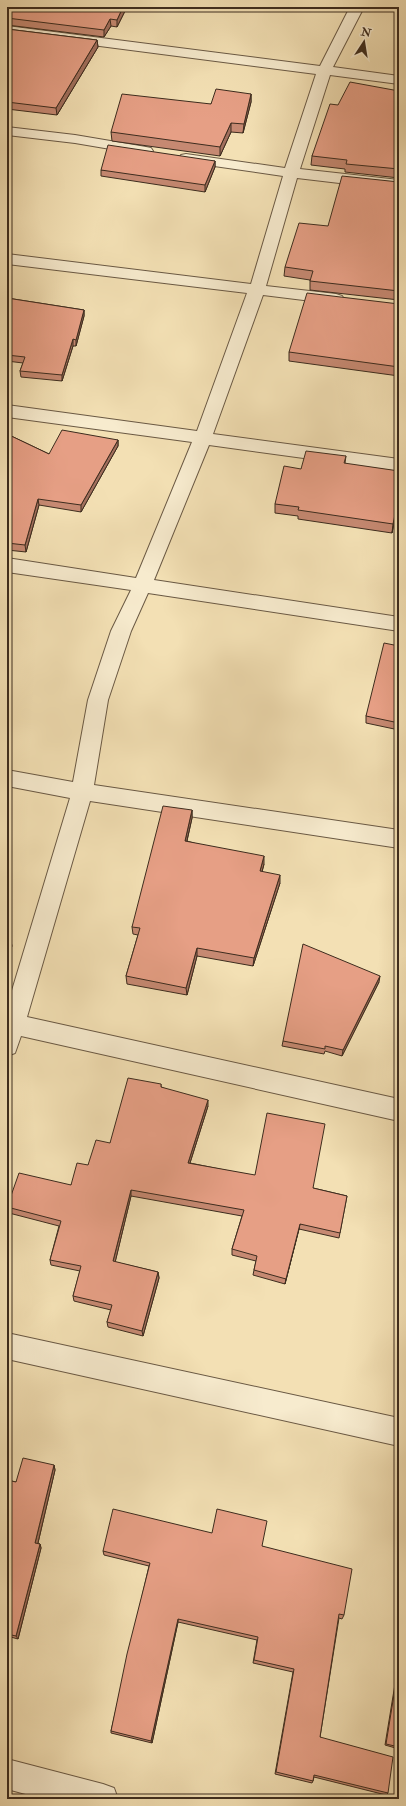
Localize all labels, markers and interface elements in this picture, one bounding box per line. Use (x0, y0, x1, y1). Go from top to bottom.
north arrow (344, 22, 384, 62)
text: N (359, 25, 373, 40)

